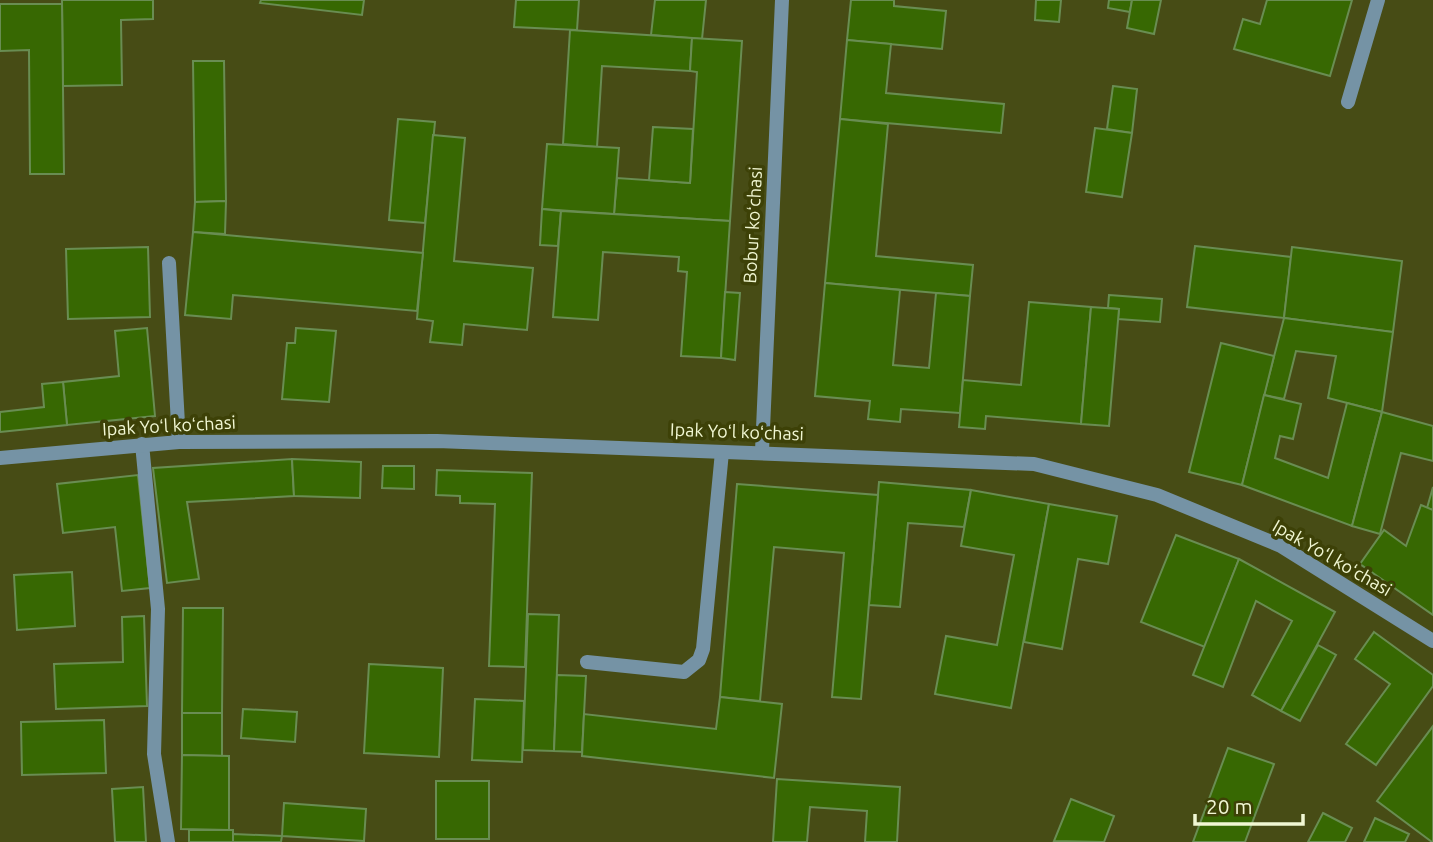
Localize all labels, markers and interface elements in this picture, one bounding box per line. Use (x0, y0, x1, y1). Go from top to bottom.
street label: Bobur koʻchasi (739, 166, 765, 284)
street label: Ipak Yoʻl koʻchasi (102, 412, 236, 438)
street label: Ipak Yoʻl koʻchasi (670, 419, 804, 443)
street label: Ipak Yoʻl koʻchasi (1269, 515, 1396, 599)
scale bar (1195, 782, 1304, 826)
text: 20 m (1206, 794, 1253, 818)

